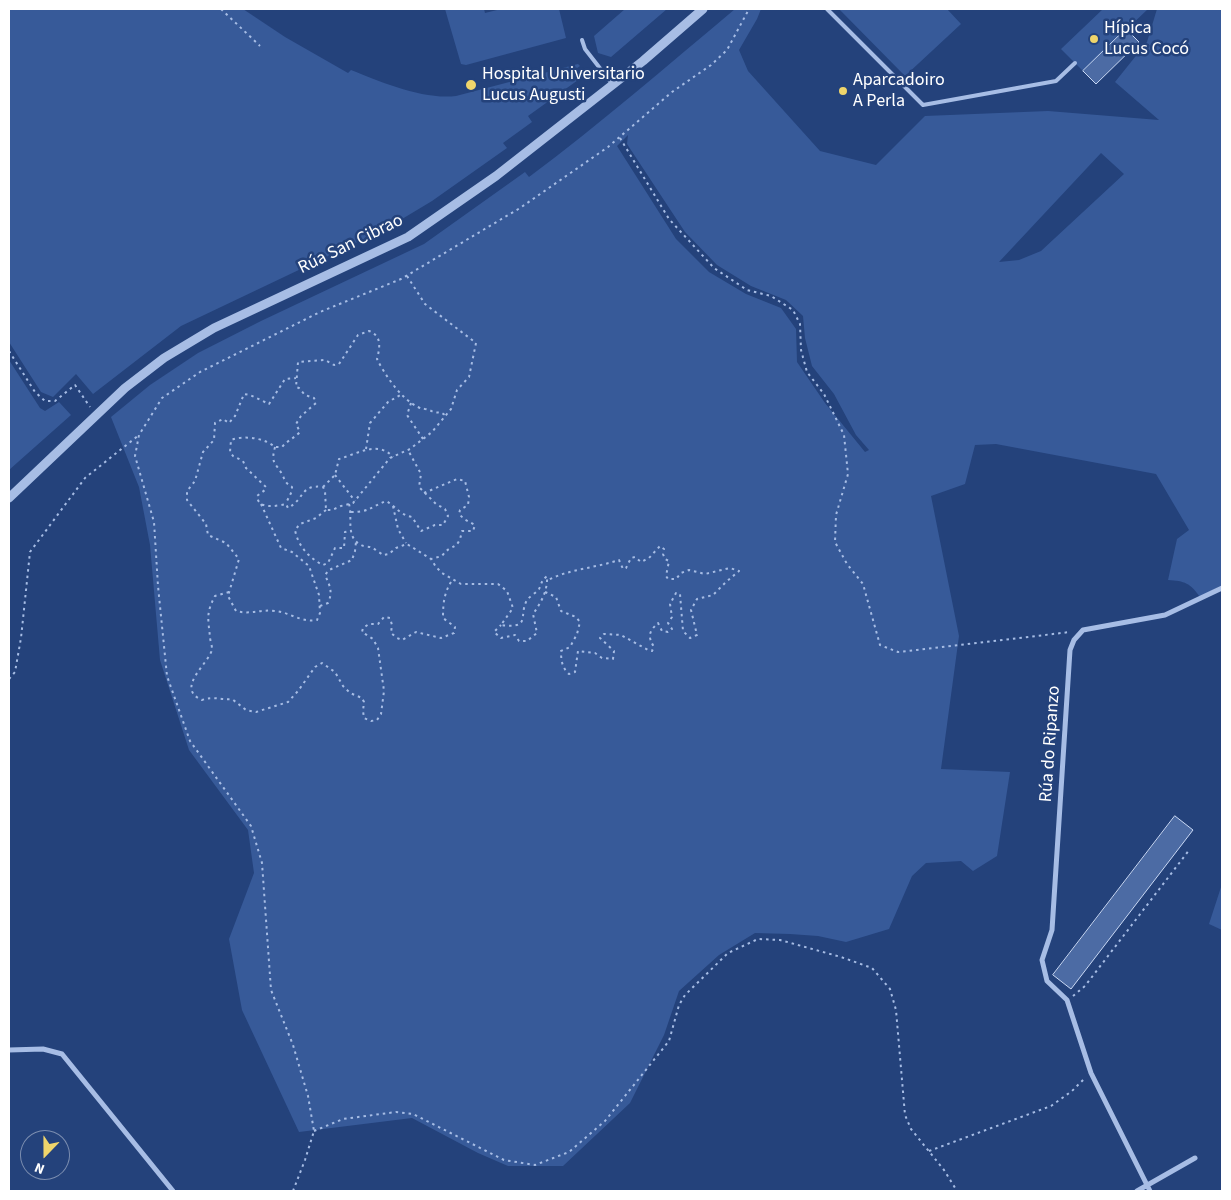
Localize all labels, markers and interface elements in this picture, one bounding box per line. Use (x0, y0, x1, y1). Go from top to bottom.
place label: Hípica Lucus Cocó (1104, 18, 1189, 60)
marker: Hípica Lucus Cocó (1088, 33, 1100, 45)
place label: Hospital Universitario Lucus Augusti (482, 64, 645, 106)
place label: Aparcadoiro A Perla (853, 70, 945, 112)
marker: Hospital Universitario Lucus Augusti (464, 78, 478, 92)
marker: Aparcadoiro A Perla (837, 85, 849, 97)
street label: Rúa San Cibrao (295, 210, 407, 280)
street label: Rúa do Ripanzo (1036, 685, 1066, 803)
north arrow (20, 1130, 70, 1180)
text: N (32, 1157, 48, 1179)

